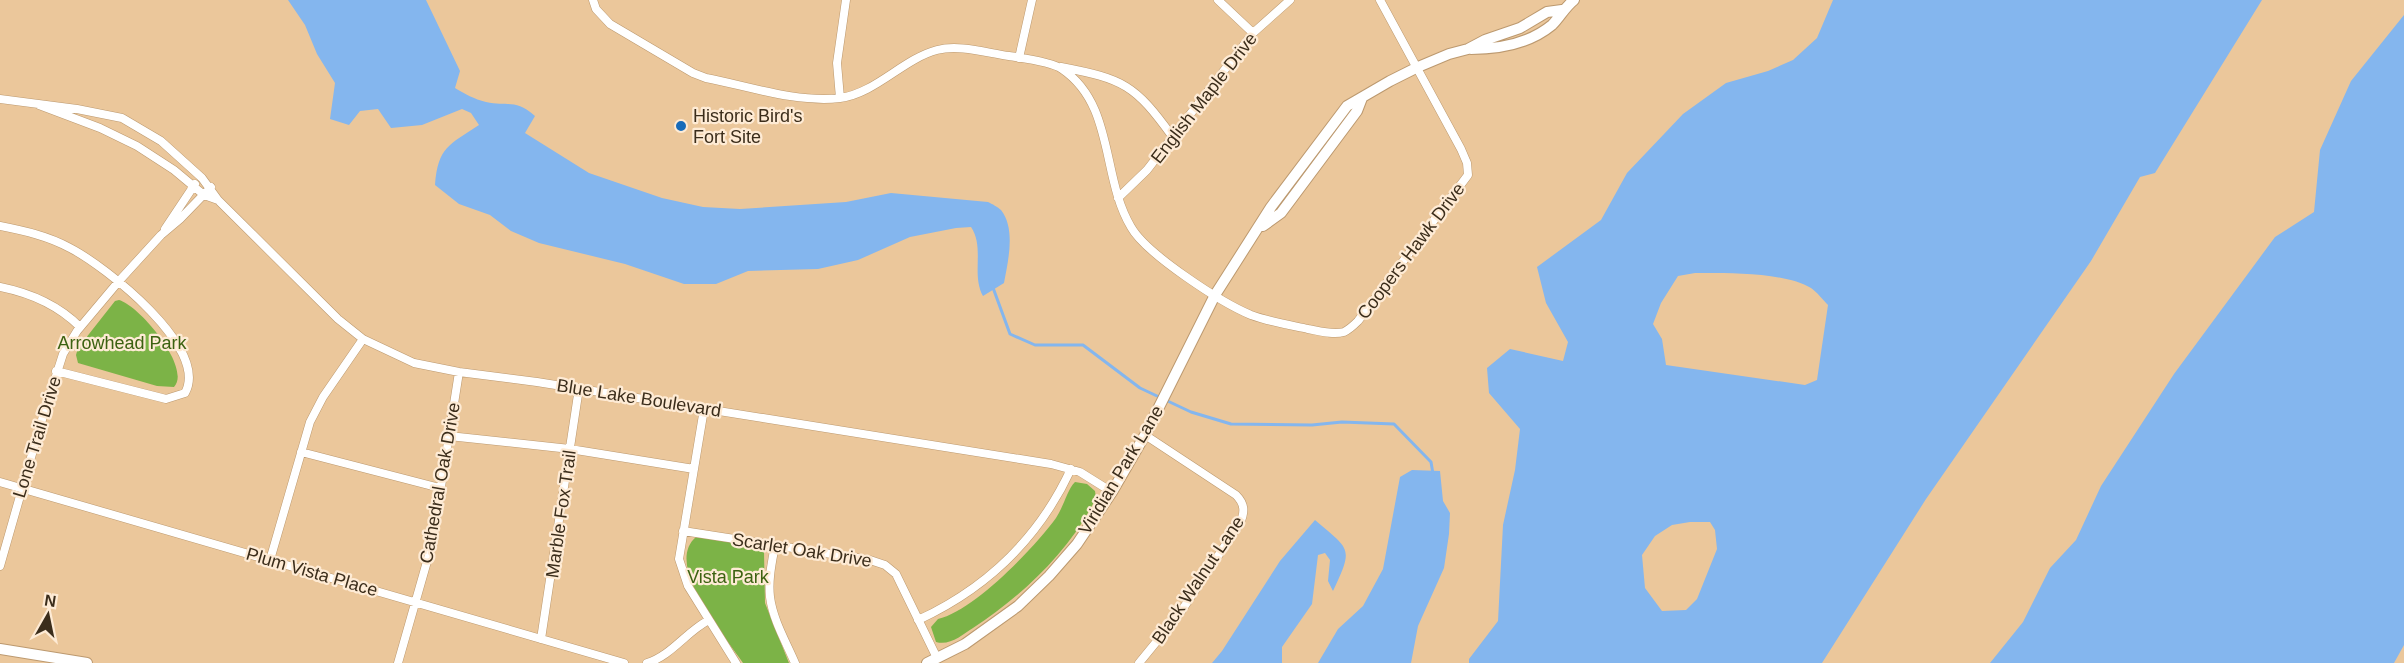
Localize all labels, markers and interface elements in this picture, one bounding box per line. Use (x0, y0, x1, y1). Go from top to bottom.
street label: English Maple Drive (1147, 29, 1261, 167)
place label: Historic Bird's Fort Site (693, 106, 802, 147)
marker: Historic Bird's Fort Site (674, 119, 688, 133)
street label: Coopers Hawk Drive (1353, 179, 1469, 323)
park label: Arrowhead Park (57, 333, 188, 353)
street label: Lone Trail Drive (9, 374, 65, 500)
street label: Blue Lake Boulevard (555, 375, 723, 421)
street label: Cathedral Oak Drive (416, 401, 464, 565)
street label: Viridian Park Lane (1075, 402, 1167, 538)
street label: Marble Fox Trail (542, 449, 580, 579)
street label: Black Walnut Lane (1148, 512, 1248, 648)
street label: Scarlet Oak Drive (731, 529, 873, 571)
street label: Plum Vista Place (244, 544, 380, 600)
park label: Vista Park (687, 567, 770, 587)
north arrow (18, 585, 78, 645)
text: N (43, 591, 57, 610)

